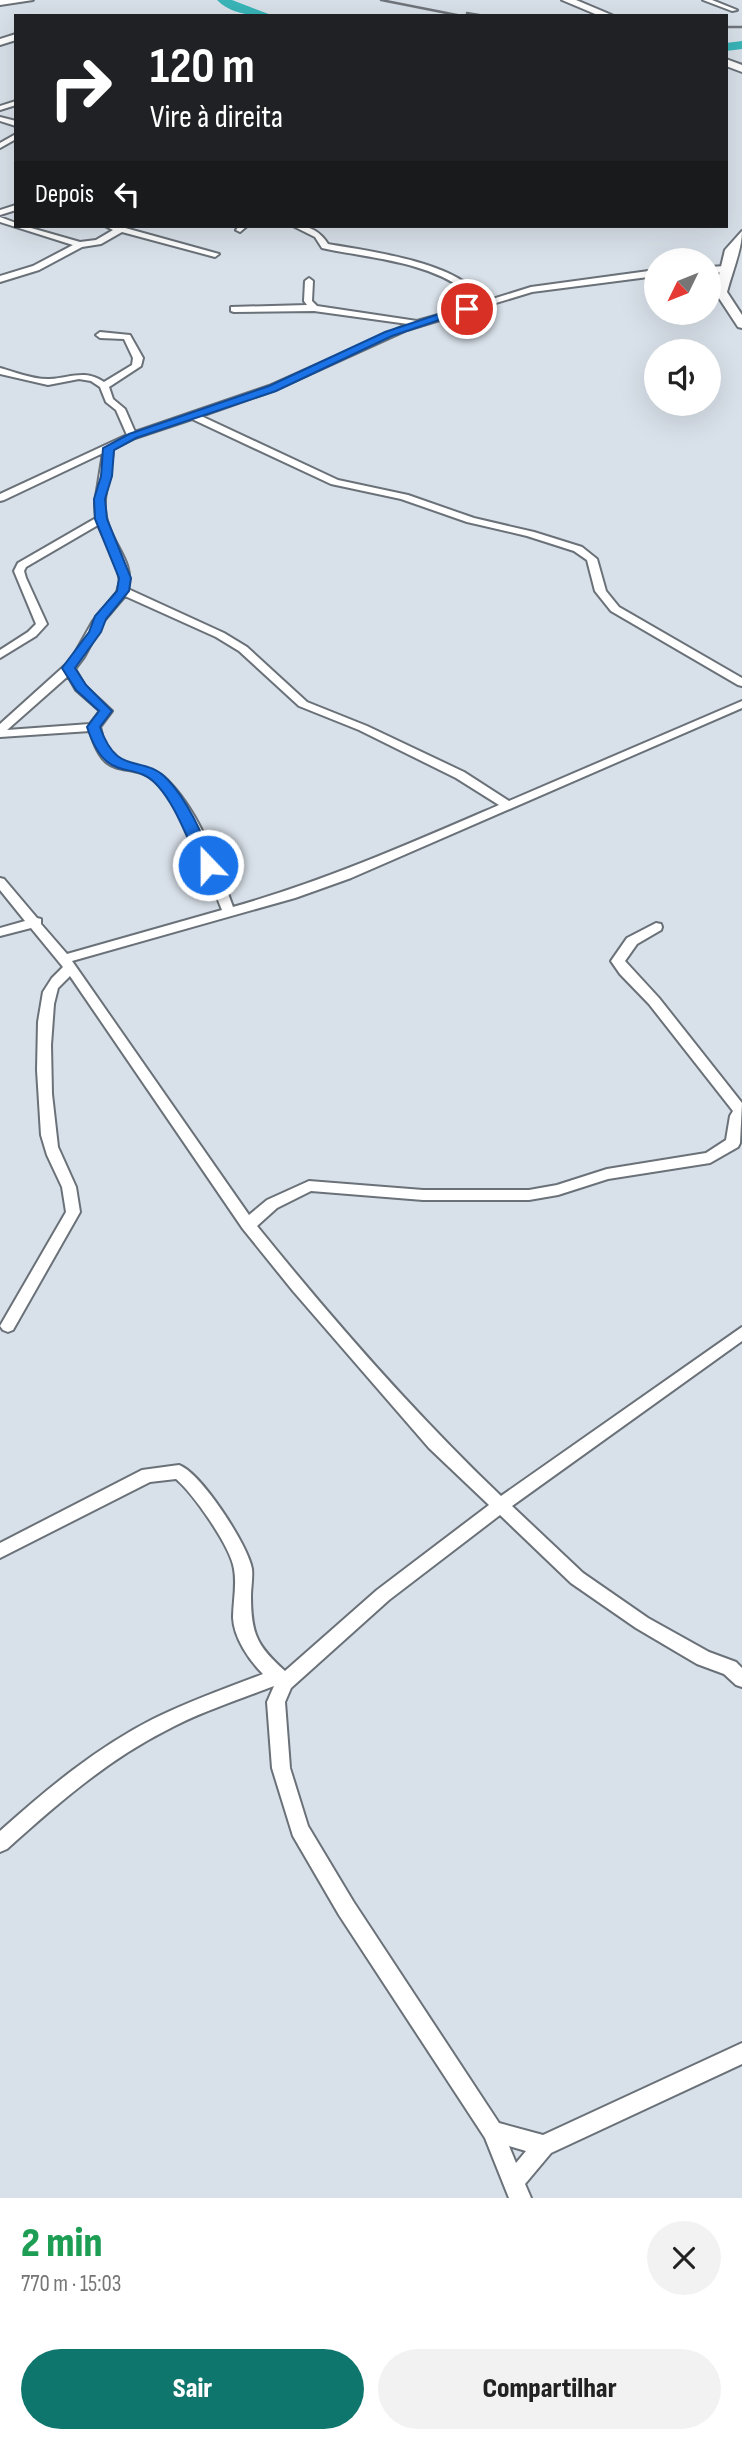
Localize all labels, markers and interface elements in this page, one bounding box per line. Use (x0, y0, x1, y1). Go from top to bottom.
text: 120 m (150, 38, 255, 97)
icon: right (35, 42, 126, 133)
text: Vire à direita (150, 98, 283, 137)
icon: left (108, 175, 146, 213)
text: Depois (35, 179, 94, 210)
north arrow (644, 248, 721, 326)
map controls (644, 248, 721, 416)
pin (437, 279, 497, 339)
icon: arrive (448, 290, 486, 328)
button: sound (644, 339, 721, 416)
position arrow (171, 828, 245, 902)
text: 2 min (21, 2218, 102, 2269)
button: close (647, 2221, 721, 2295)
text: 770 m · 15:03 (21, 2270, 121, 2298)
button: Sair (21, 2349, 364, 2429)
button: Compartilhar (378, 2349, 721, 2429)

